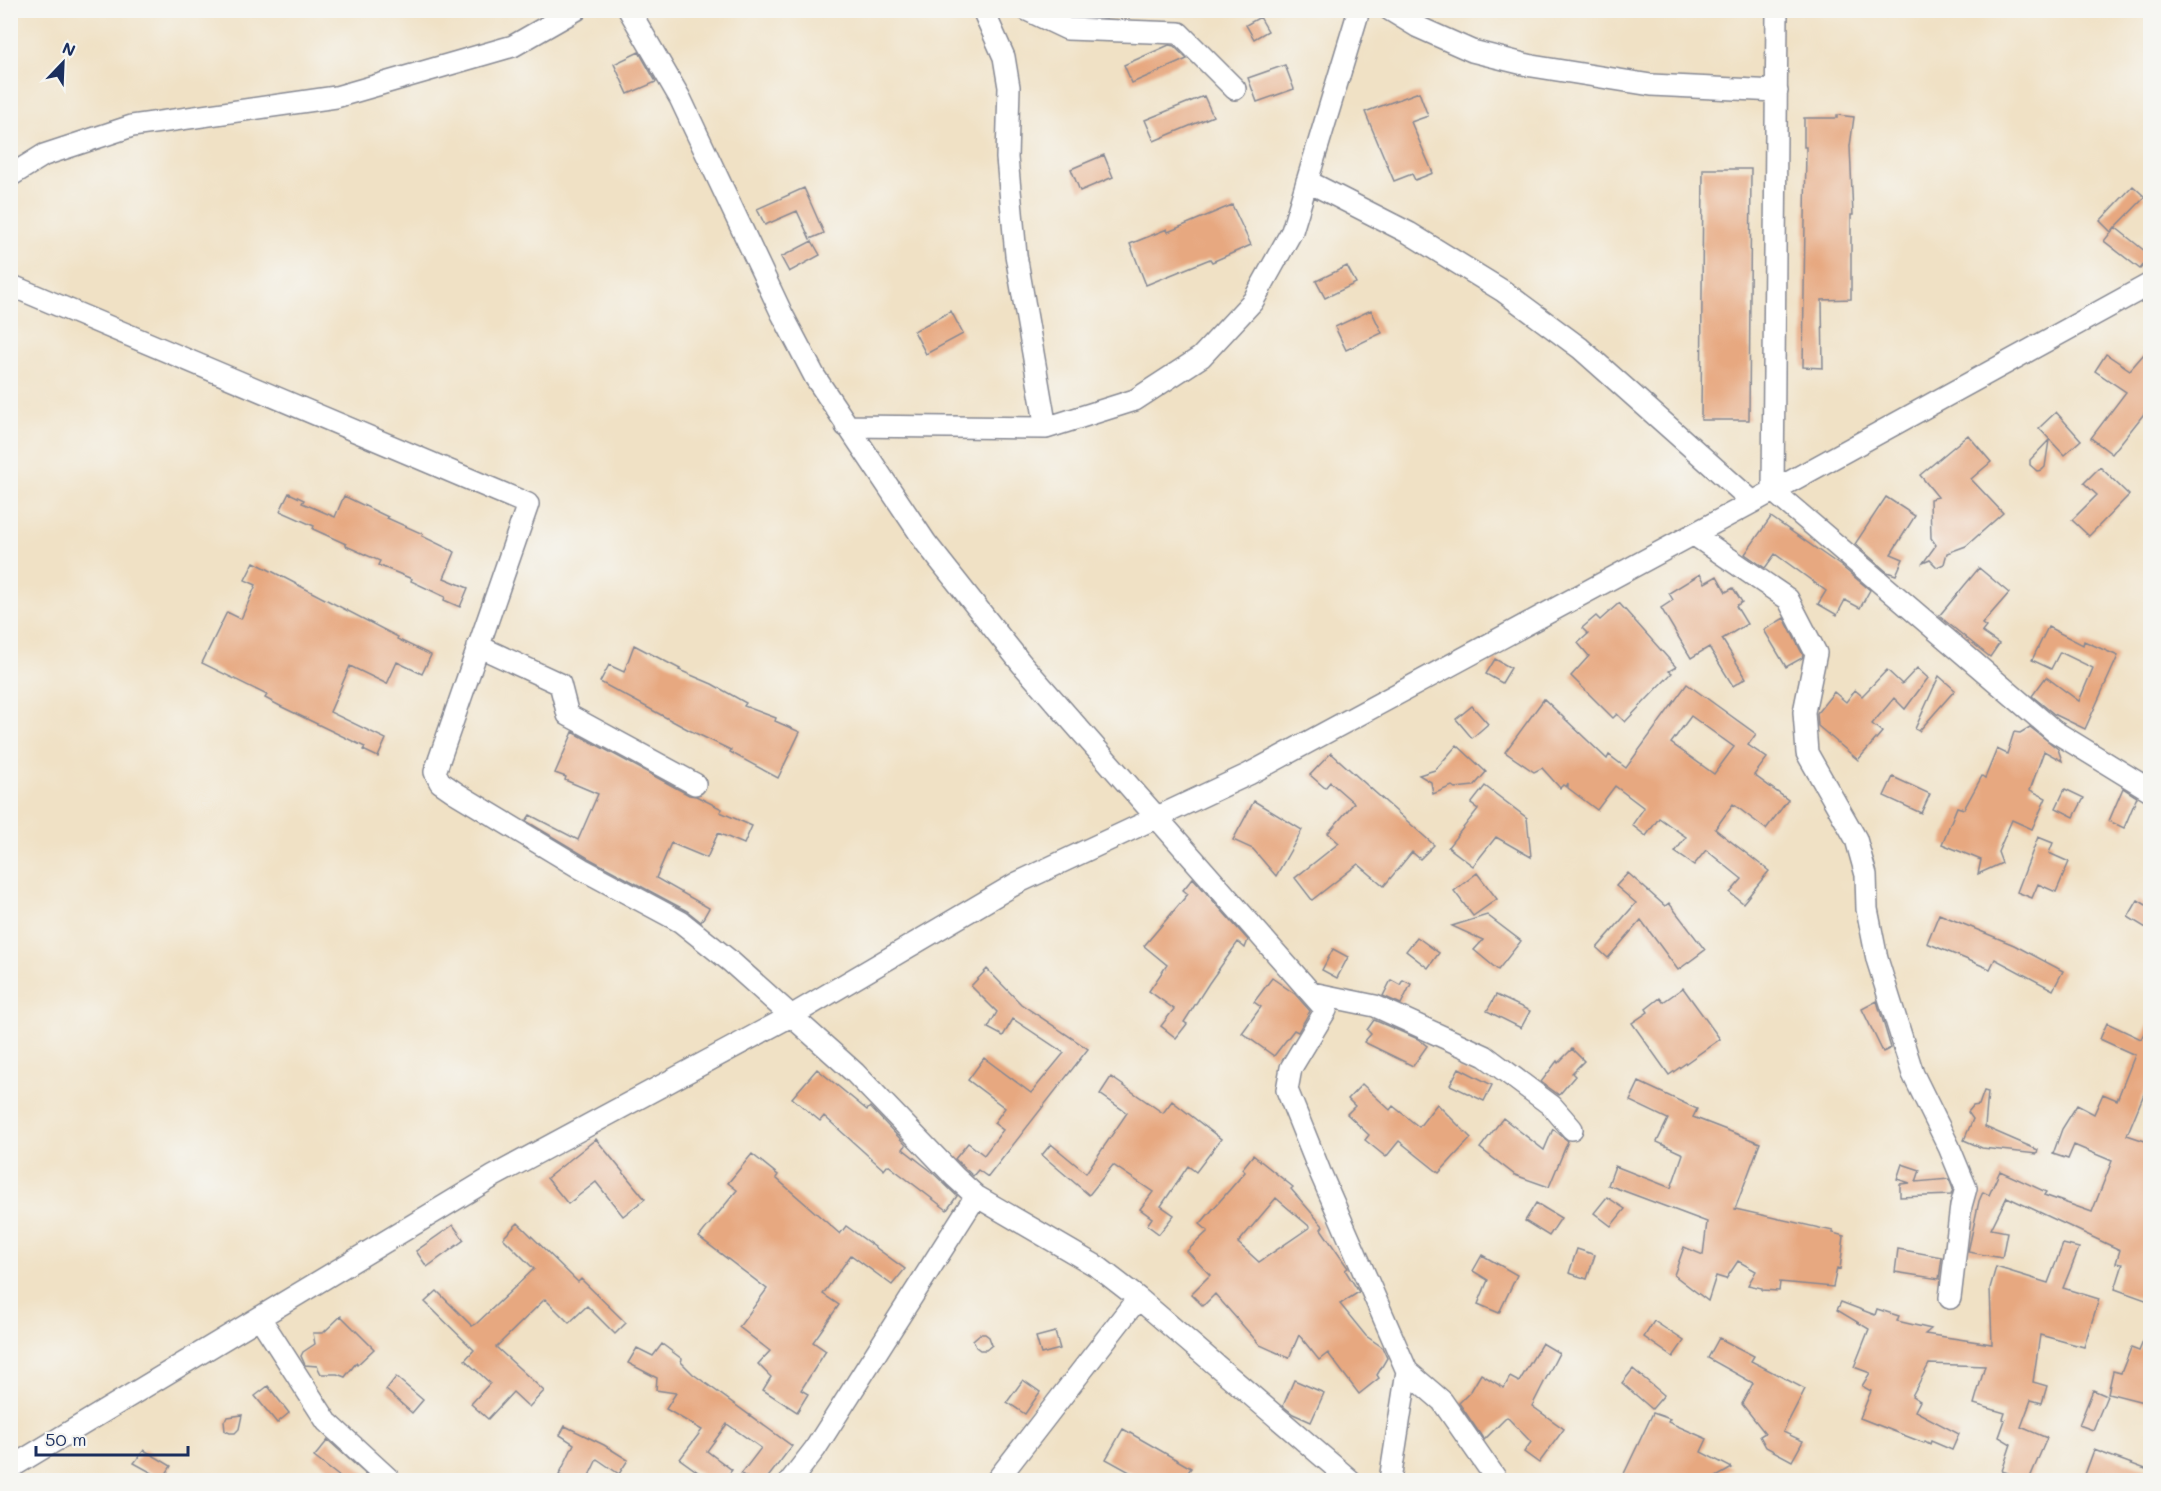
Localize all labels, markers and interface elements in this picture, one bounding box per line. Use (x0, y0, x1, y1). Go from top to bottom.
north arrow (33, 33, 93, 93)
text: N (59, 37, 79, 61)
scale bar (36, 1419, 188, 1457)
text: 50 m (45, 1427, 87, 1451)

